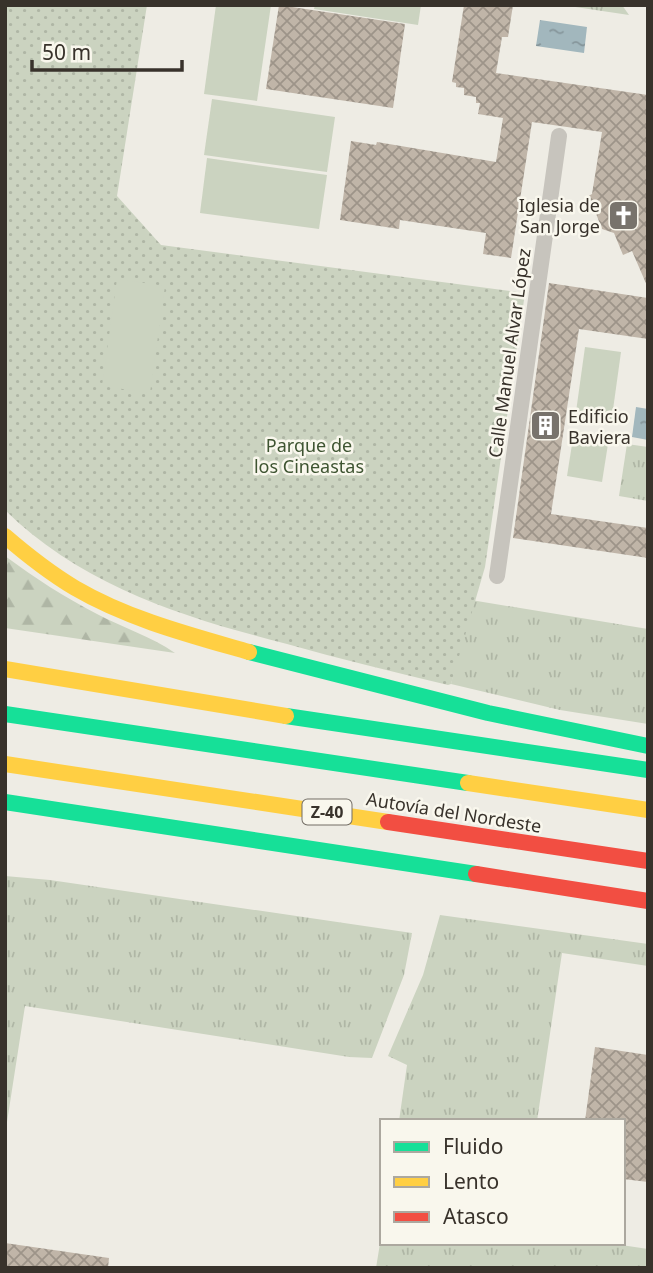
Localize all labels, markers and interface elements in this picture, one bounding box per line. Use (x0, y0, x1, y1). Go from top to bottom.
scale bar (32, 28, 182, 72)
text: 50 m (42, 38, 91, 66)
place label: Iglesia de San Jorge (519, 193, 600, 238)
church icon: Iglesia de San Jorge (606, 198, 640, 232)
street label: Calle Manuel Alvar López (482, 247, 536, 459)
place label: Edificio Baviera (568, 404, 631, 449)
building icon: Edificio Baviera (528, 409, 562, 443)
park label: Parque de los Cineastas (254, 433, 364, 478)
street label: Autovía del Nordeste (365, 786, 543, 838)
road number: Z-40 (302, 800, 352, 824)
legend (380, 1119, 625, 1245)
text: Fluido (443, 1132, 503, 1160)
text: Lento (443, 1167, 499, 1195)
text: Atasco (443, 1202, 509, 1230)

